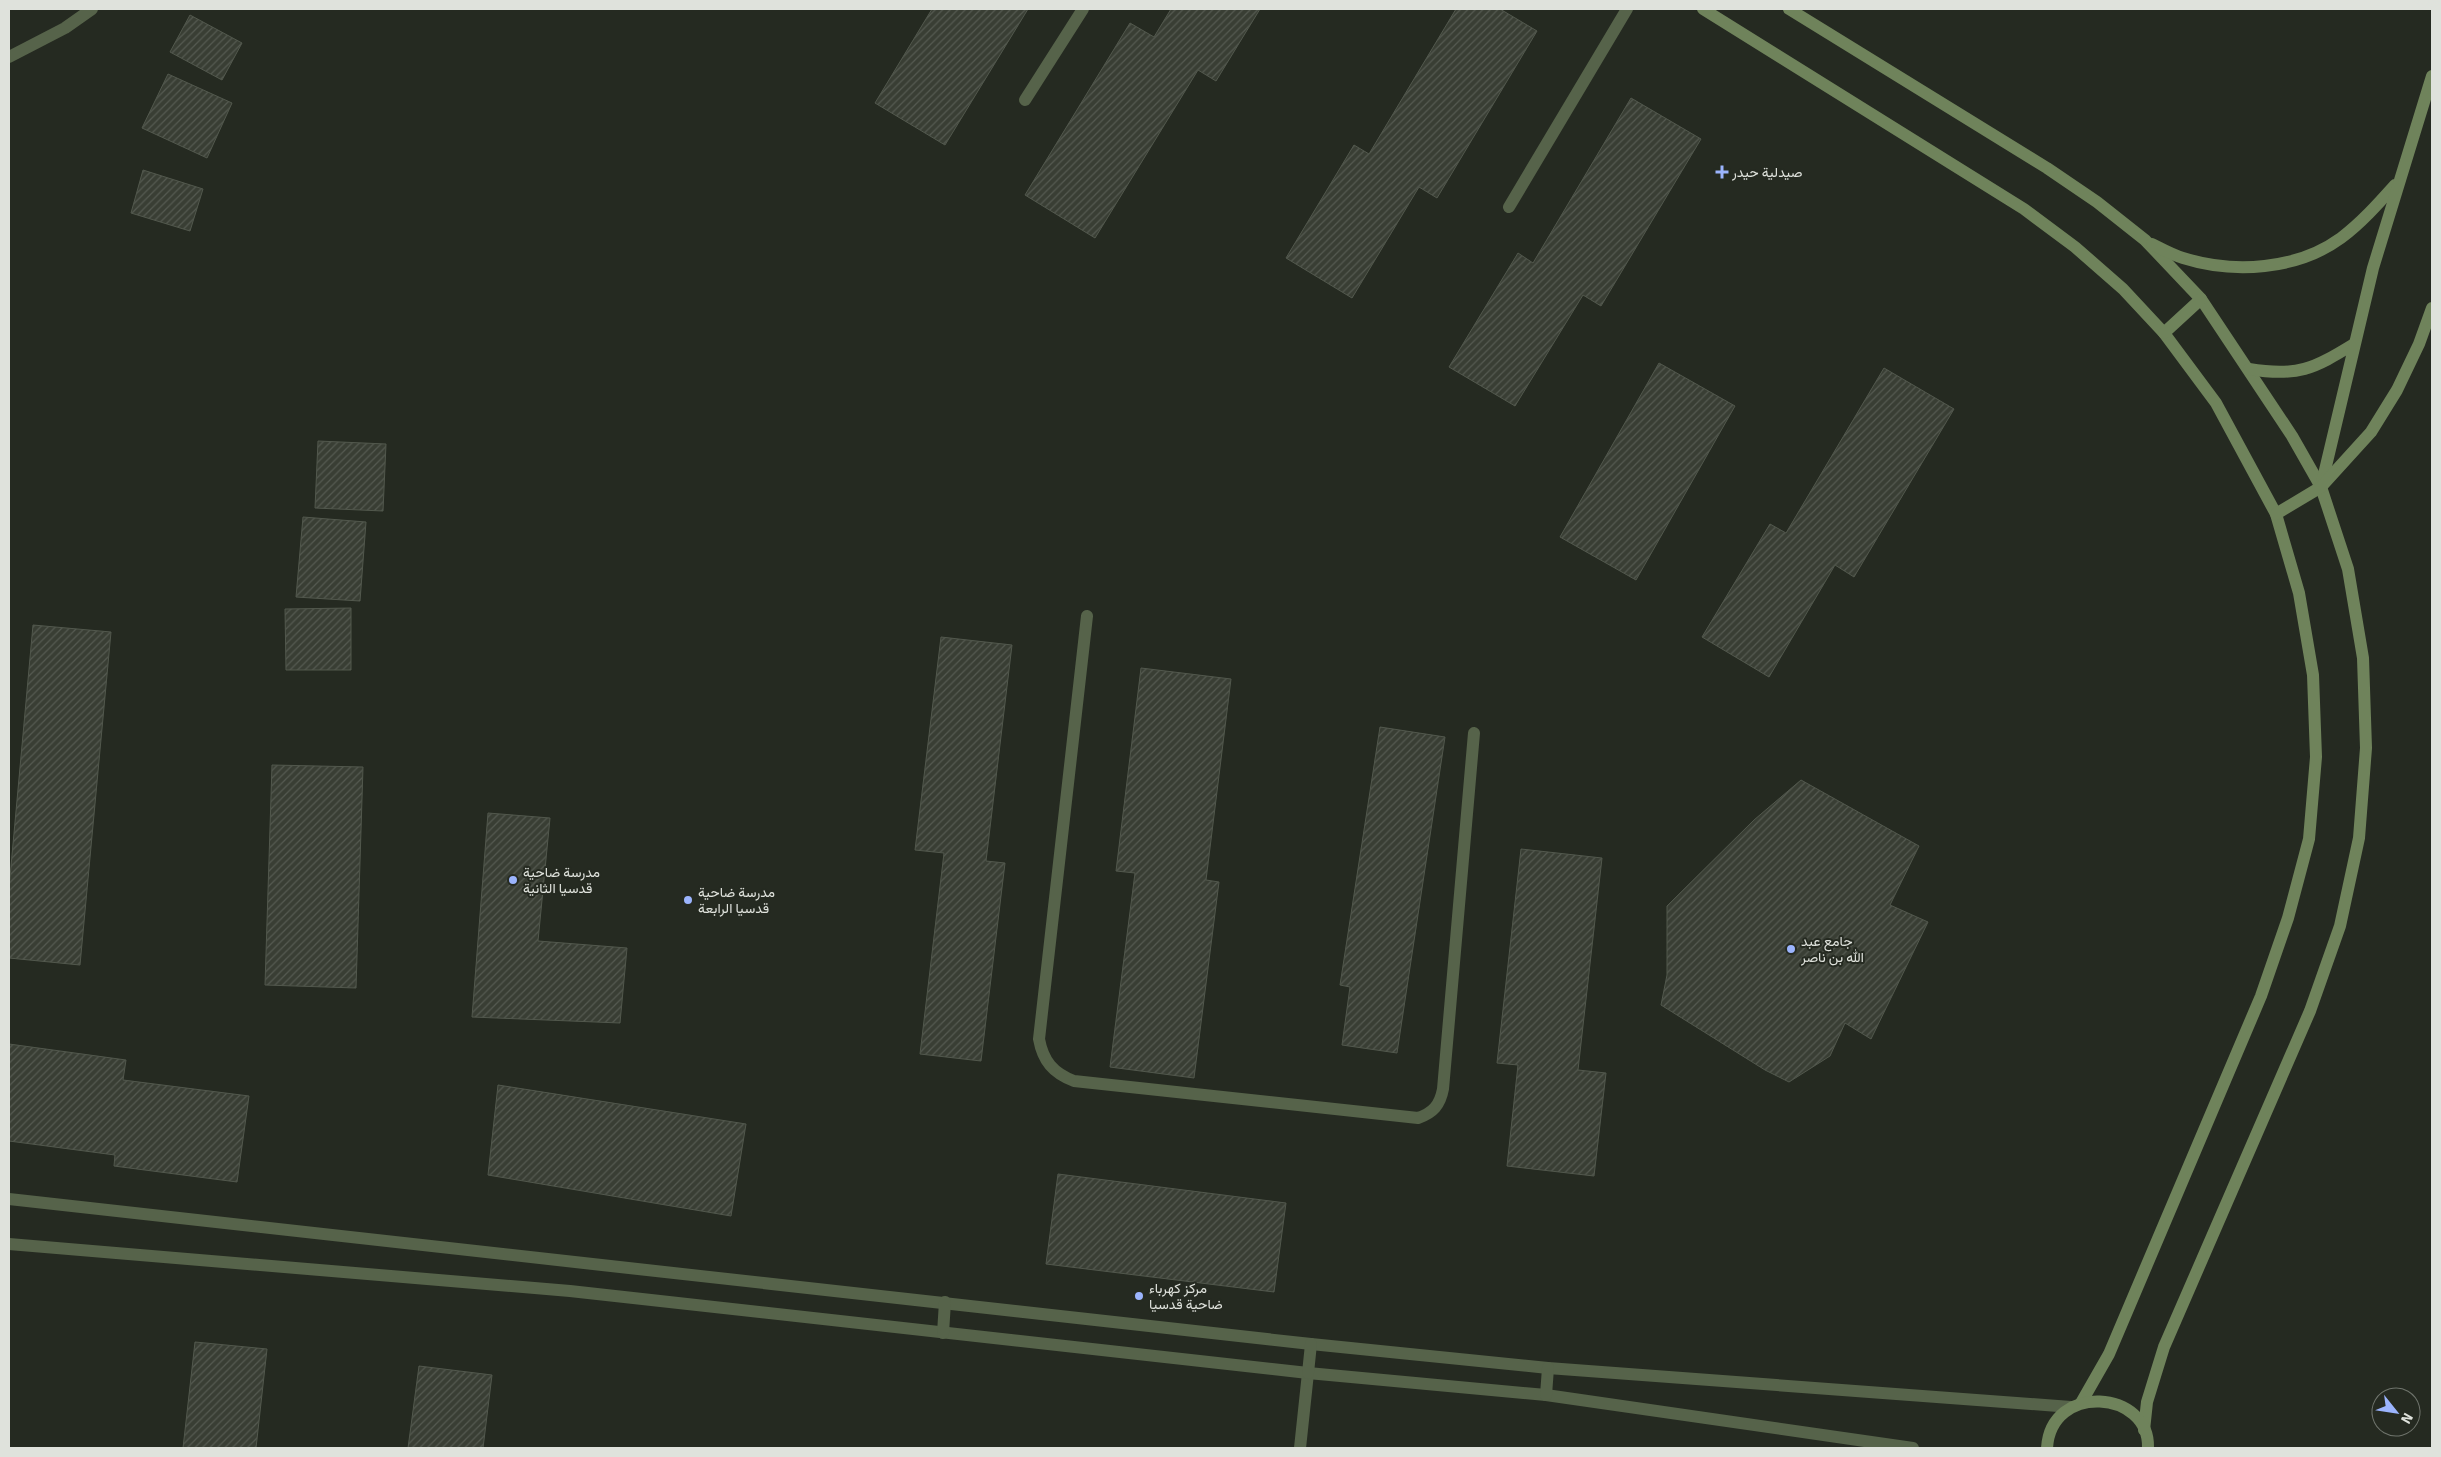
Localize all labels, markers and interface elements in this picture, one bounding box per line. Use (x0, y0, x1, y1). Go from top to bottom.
place label: صيدلية حيدر (1731, 164, 1803, 181)
marker: صيدلية حيدر (1716, 166, 1728, 178)
place label: مدرسة ضاحية قدسيا الثانية (523, 864, 600, 897)
marker: مدرسة ضاحية قدسيا الثانية (507, 874, 519, 886)
place label: مدرسة ضاحية قدسيا الرابعة (698, 884, 775, 917)
marker: مدرسة ضاحية قدسيا الرابعة (682, 894, 694, 906)
place label: جامع عبد الله بن ناصر (1800, 933, 1864, 966)
marker: جامع عبد الله بن ناصر (1785, 943, 1797, 955)
place label: مركز كهرباء ضاحية قدسيا (1149, 1280, 1223, 1313)
marker: مركز كهرباء ضاحية قدسيا (1133, 1290, 1145, 1302)
north arrow (2371, 1387, 2421, 1437)
text: N (2397, 1410, 2417, 1427)

